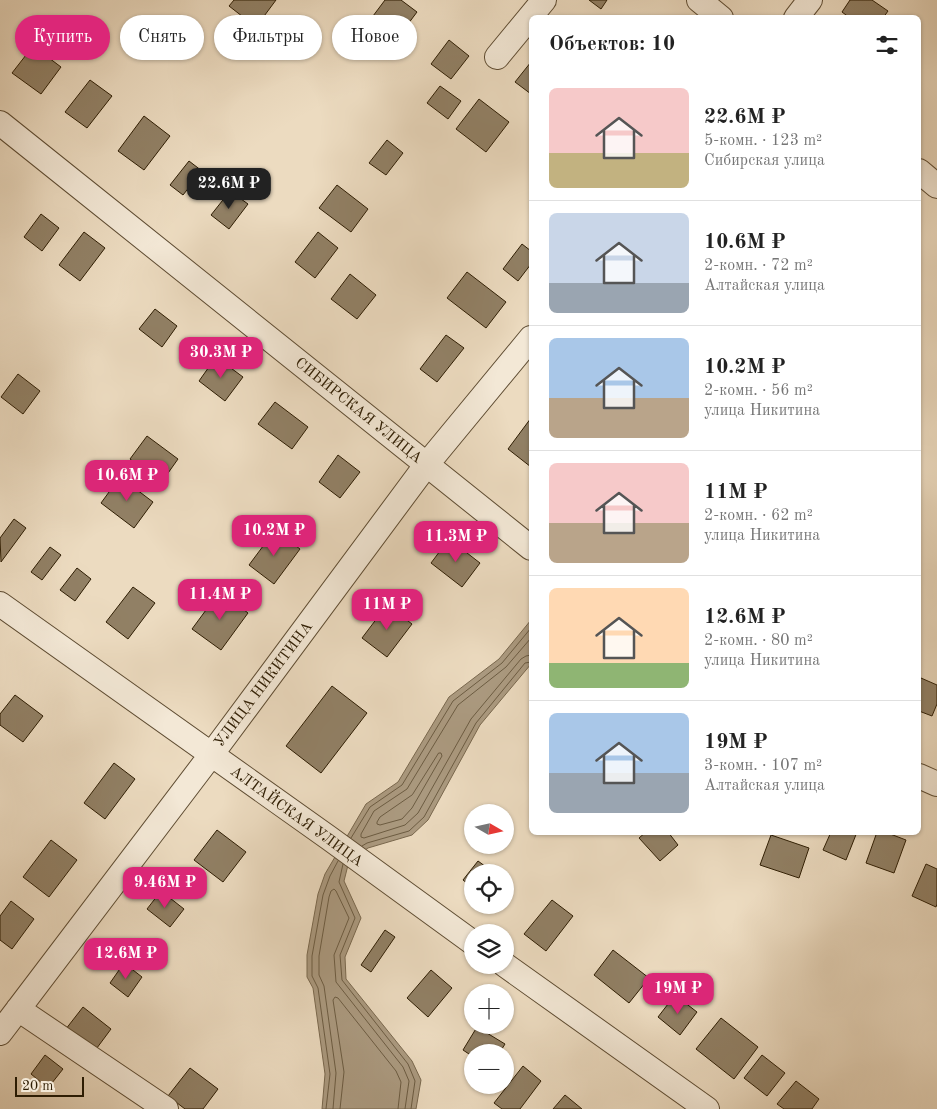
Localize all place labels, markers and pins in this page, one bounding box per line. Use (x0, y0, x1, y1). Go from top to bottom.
pin: 22.6M ₽ (183, 168, 275, 210)
pin: 30.3M ₽ (175, 336, 267, 379)
pin: 10.6M ₽ (81, 460, 173, 502)
pin: 10.2M ₽ (228, 514, 320, 557)
pin: 11.3M ₽ (410, 520, 502, 563)
pin: 11.4M ₽ (174, 578, 266, 621)
pin: 11M ₽ (352, 588, 422, 631)
pin: 9.46M ₽ (119, 866, 211, 909)
pin: 12.6M ₽ (80, 938, 172, 980)
pin: 19M ₽ (643, 972, 713, 1015)

